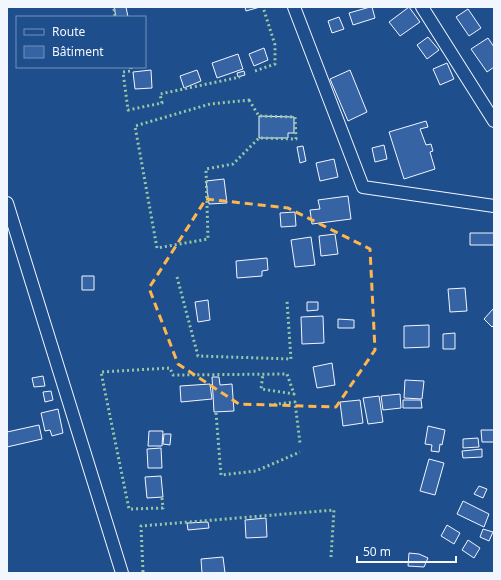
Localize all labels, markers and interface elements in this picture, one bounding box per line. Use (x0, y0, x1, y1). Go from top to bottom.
legend (16, 16, 146, 68)
text: Route (52, 23, 85, 40)
text: Bâtiment (52, 43, 104, 60)
scale bar (357, 538, 456, 564)
text: 50 m (363, 543, 391, 560)

